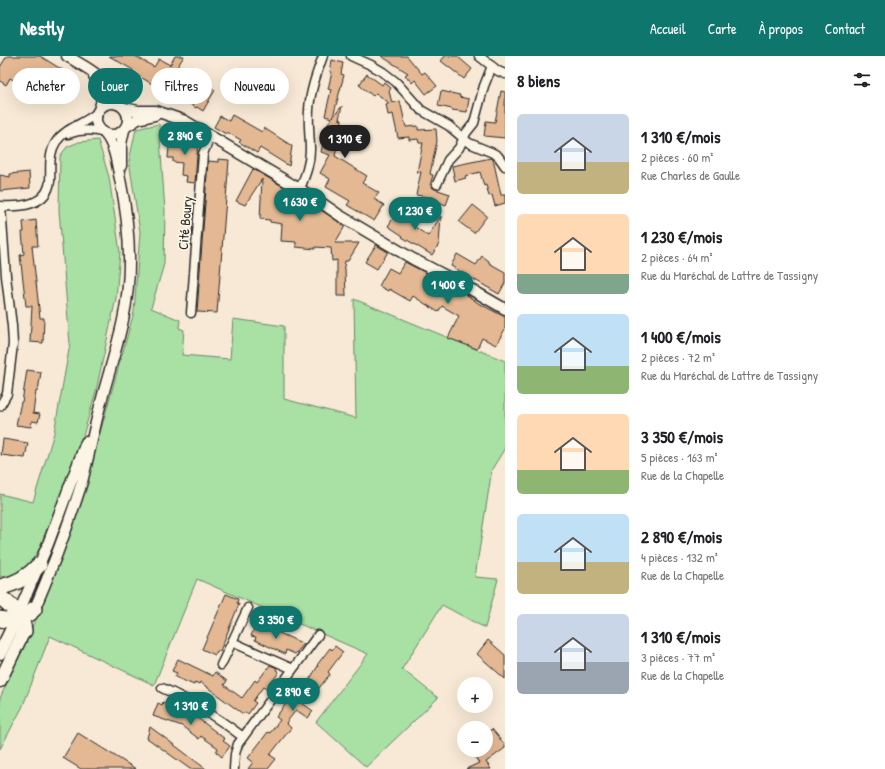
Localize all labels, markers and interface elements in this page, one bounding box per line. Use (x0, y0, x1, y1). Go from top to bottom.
text: Nestly (20, 15, 65, 41)
text: Accueil (650, 19, 686, 38)
text: Carte (708, 19, 737, 38)
text: À propos (759, 19, 803, 38)
text: Contact (825, 19, 865, 38)
chip: Acheter (12, 68, 80, 104)
chip: Louer (88, 68, 143, 104)
chip: Filtres (151, 68, 212, 104)
chip: Nouveau (220, 68, 289, 104)
text: 8 biens (517, 69, 560, 92)
icon: filters (851, 69, 873, 91)
pin: 2 840 € (148, 122, 222, 156)
pin: 1 310 € (308, 125, 382, 159)
text: 1 310 €/mois (641, 125, 721, 148)
text: 2 840 € (168, 126, 202, 144)
text: 1 310 € (328, 129, 362, 147)
icon: home (549, 130, 597, 178)
text: 2 pièces · 60 m² (641, 148, 713, 166)
text: Rue Charles de Gaulle (641, 166, 740, 184)
pin: 1 630 € (263, 188, 337, 222)
text: 1 630 € (283, 192, 317, 210)
street label: Cité Boury (173, 195, 197, 251)
pin: 1 230 € (378, 197, 452, 231)
text: 1 230 € (398, 201, 432, 219)
text: 1 230 €/mois (641, 225, 722, 248)
icon: home (549, 230, 597, 278)
text: 2 pièces · 64 m² (641, 248, 712, 266)
text: Rue du Maréchal de Lattre de Tassigny (641, 266, 818, 284)
pin: 1 400 € (411, 271, 485, 305)
text: 1 400 € (431, 275, 465, 293)
text: 1 400 €/mois (641, 325, 721, 348)
icon: home (549, 330, 597, 378)
text: 2 pièces · 72 m² (641, 348, 715, 366)
text: Rue du Maréchal de Lattre de Tassigny (641, 366, 818, 384)
text: 3 350 €/mois (641, 425, 723, 448)
icon: home (549, 430, 597, 478)
text: 5 pièces · 163 m² (641, 448, 718, 466)
text: Rue de la Chapelle (641, 466, 724, 484)
text: 2 890 €/mois (641, 525, 722, 548)
icon: home (549, 530, 597, 578)
text: 4 pièces · 132 m² (641, 548, 718, 566)
text: Rue de la Chapelle (641, 566, 724, 584)
pin: 3 350 € (239, 606, 313, 640)
text: 3 350 € (258, 610, 294, 628)
text: 1 310 €/mois (641, 625, 721, 648)
icon: home (549, 630, 597, 678)
text: 3 pièces · 77 m² (641, 648, 715, 666)
text: Rue de la Chapelle (641, 666, 724, 684)
map controls (457, 677, 493, 757)
button: + (457, 677, 493, 713)
pin: 2 890 € (256, 678, 330, 712)
text: 2 890 € (276, 682, 310, 700)
pin: 1 310 € (154, 692, 228, 726)
text: 1 310 € (174, 696, 208, 714)
button: − (457, 721, 493, 757)

